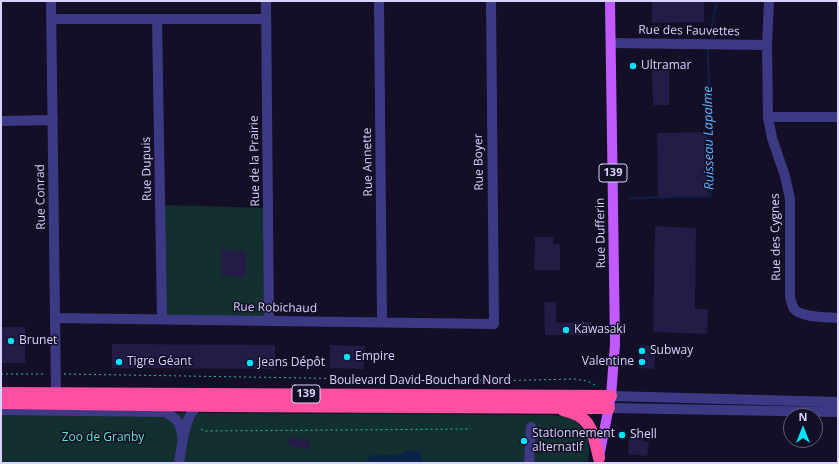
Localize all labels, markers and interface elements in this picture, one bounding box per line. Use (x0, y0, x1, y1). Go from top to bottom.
street label: Rue des Fauvettes (638, 23, 740, 39)
place label: Ultramar (641, 59, 691, 73)
marker: Ultramar (628, 61, 638, 71)
water label: Ruisseau Lapalme (700, 86, 718, 190)
street label: Rue de la Prairie (247, 115, 263, 207)
street label: Rue Annette (360, 127, 376, 197)
street label: Rue Boyer (471, 133, 487, 191)
street label: Rue Dupuis (139, 137, 155, 201)
street label: Rue Conrad (33, 164, 49, 230)
road number: 139 (599, 164, 627, 182)
street label: Rue des Cygnes (768, 193, 784, 281)
street label: Rue Dufferin (593, 197, 609, 269)
street label: Rue Robichaud (233, 300, 317, 316)
place label: Kawasaki (574, 323, 626, 337)
marker: Kawasaki (561, 325, 571, 335)
place label: Brunet (19, 334, 57, 348)
marker: Brunet (6, 336, 16, 346)
place label: Subway (650, 344, 693, 358)
marker: Subway (637, 346, 647, 356)
place label: Empire (355, 350, 395, 364)
marker: Empire (342, 352, 352, 362)
place label: Tigre Géant (127, 355, 192, 369)
place label: Valentine (582, 355, 634, 369)
place label: Jeans Dépôt (258, 356, 325, 370)
marker: Tigre Géant (114, 357, 124, 367)
marker: Valentine (637, 357, 647, 367)
marker: Jeans Dépôt (245, 358, 255, 368)
street label: Boulevard David-Bouchard Nord (329, 374, 511, 388)
road number: 139 (292, 385, 320, 403)
north arrow (783, 408, 823, 448)
text: N (799, 409, 807, 424)
place label: Stationnement alternatif (532, 427, 615, 455)
place label: Shell (630, 428, 657, 442)
marker: Shell (617, 430, 627, 440)
park label: Zoo de Granby (62, 431, 144, 445)
marker: Stationnement alternatif (519, 436, 529, 446)

